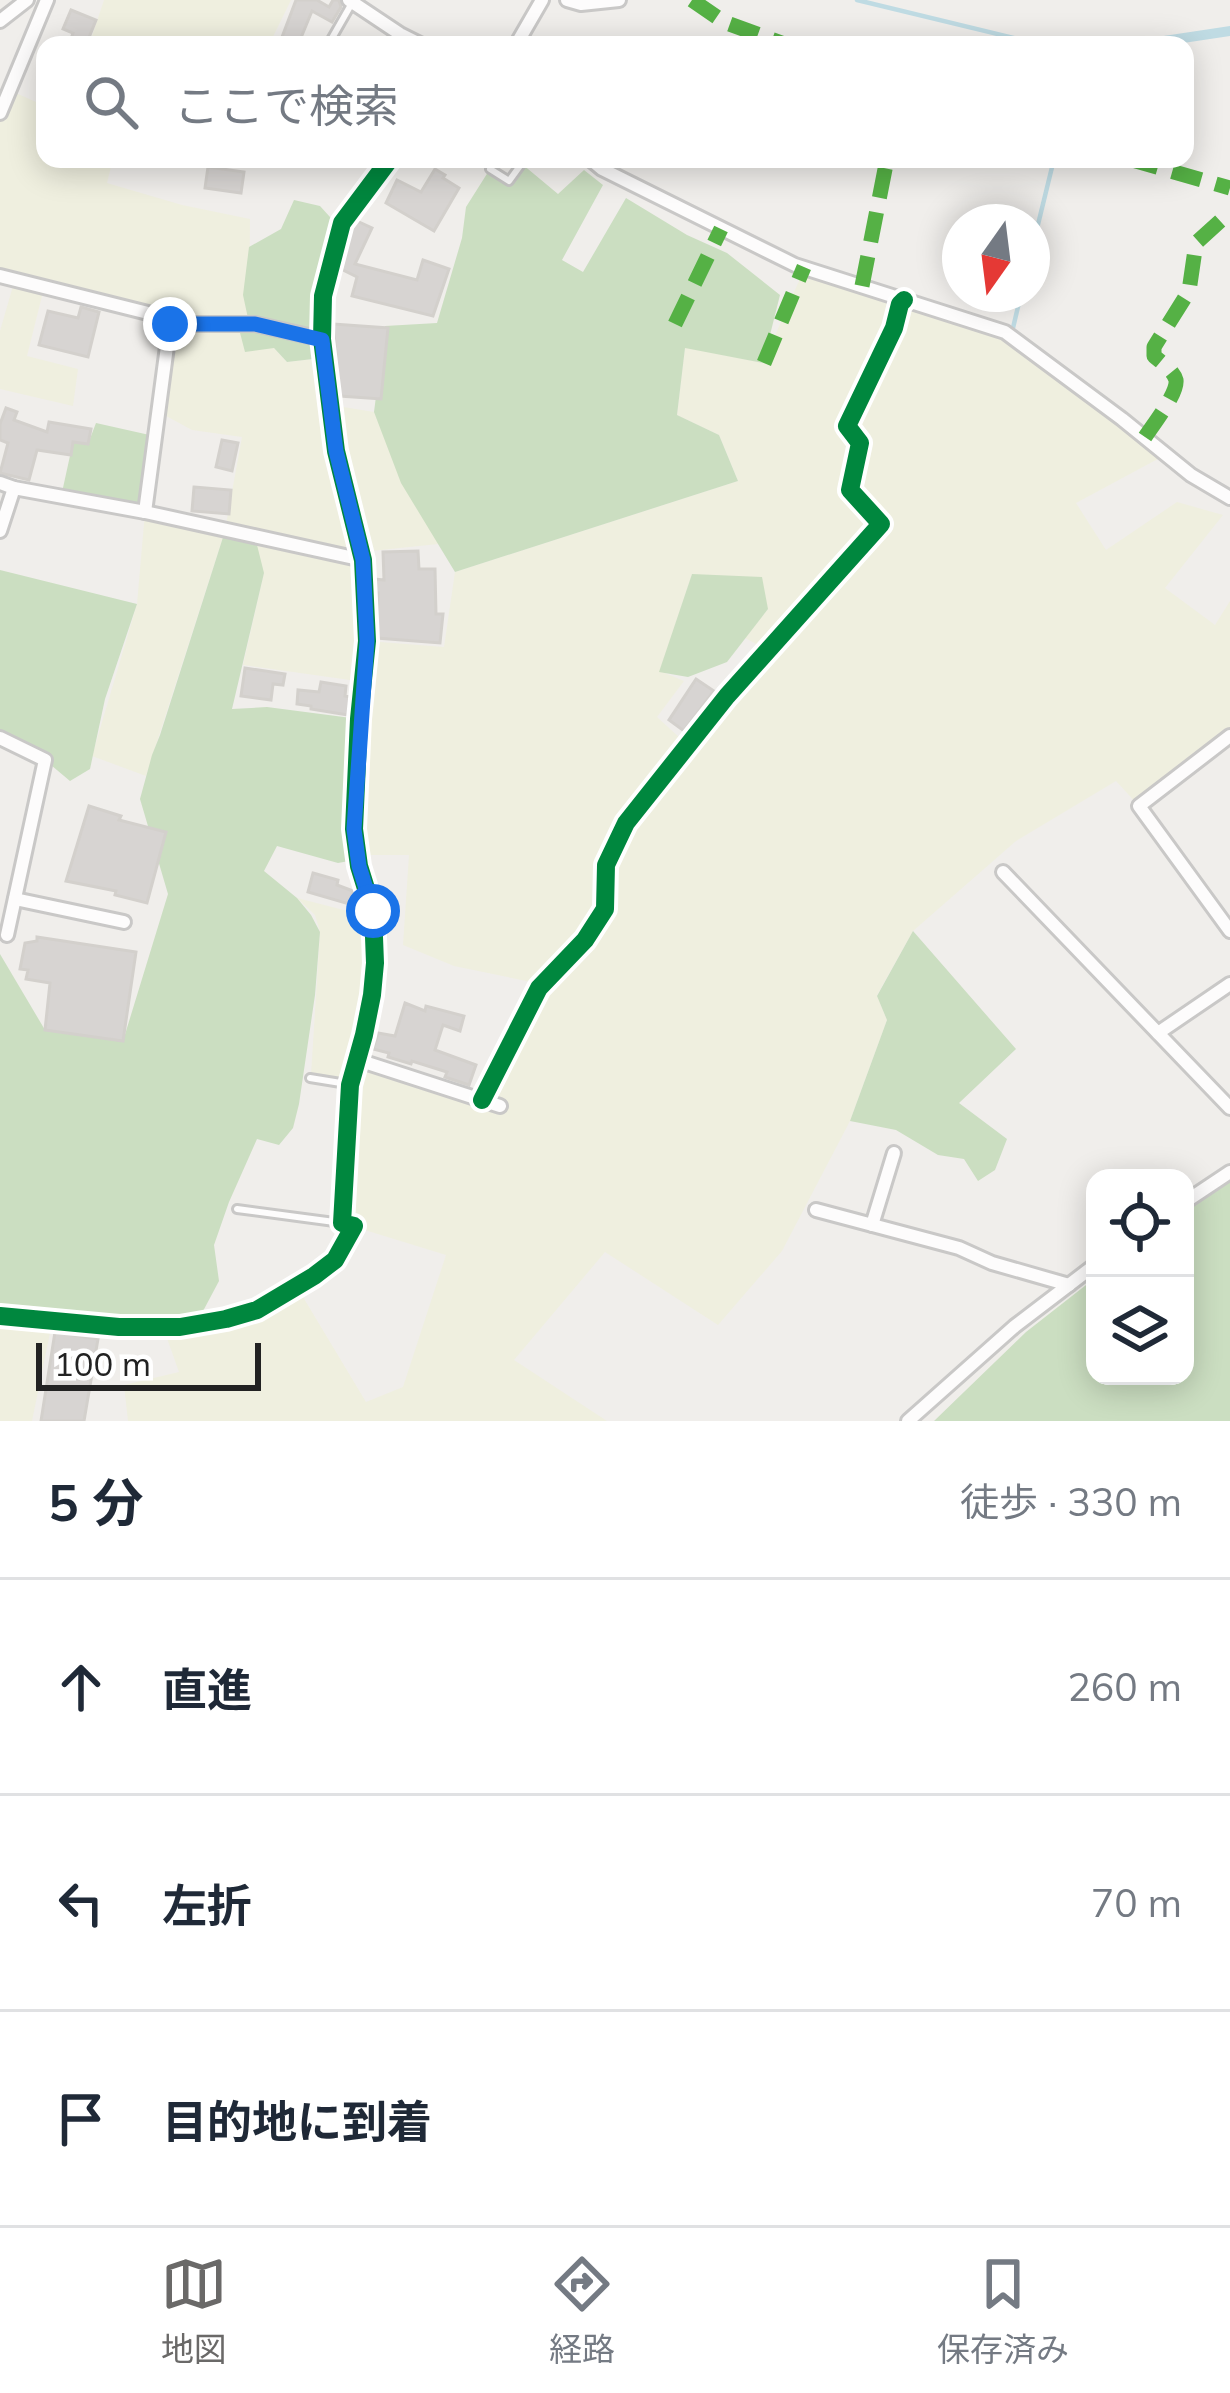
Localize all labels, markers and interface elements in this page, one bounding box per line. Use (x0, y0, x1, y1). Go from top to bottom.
search box (36, 36, 1194, 168)
icon: search (78, 69, 144, 135)
text: ここで検索 (174, 77, 399, 133)
north arrow (942, 204, 1050, 312)
route end (143, 297, 197, 351)
route start (346, 884, 400, 938)
map controls (1086, 1169, 1194, 1385)
button: locate (1086, 1169, 1194, 1277)
button: layers (1086, 1277, 1194, 1385)
scale bar (36, 1337, 261, 1390)
text: 100 m (54, 1343, 151, 1384)
text: 5 分 (48, 1470, 144, 1534)
text: 徒歩 · 330 m (960, 1477, 1182, 1526)
icon: ahead (48, 1654, 114, 1720)
text: 直進 (162, 1661, 252, 1717)
text: 260 m (1067, 1662, 1182, 1711)
icon: left (48, 1870, 114, 1936)
text: 左折 (162, 1877, 252, 1933)
text: 70 m (1091, 1878, 1182, 1927)
icon: arrive (48, 2086, 114, 2152)
text: 目的地に到着 (162, 2093, 432, 2149)
tab: 地図 (161, 2251, 227, 2371)
tab: 経路 (549, 2251, 615, 2371)
tab: 保存済み (937, 2251, 1069, 2371)

